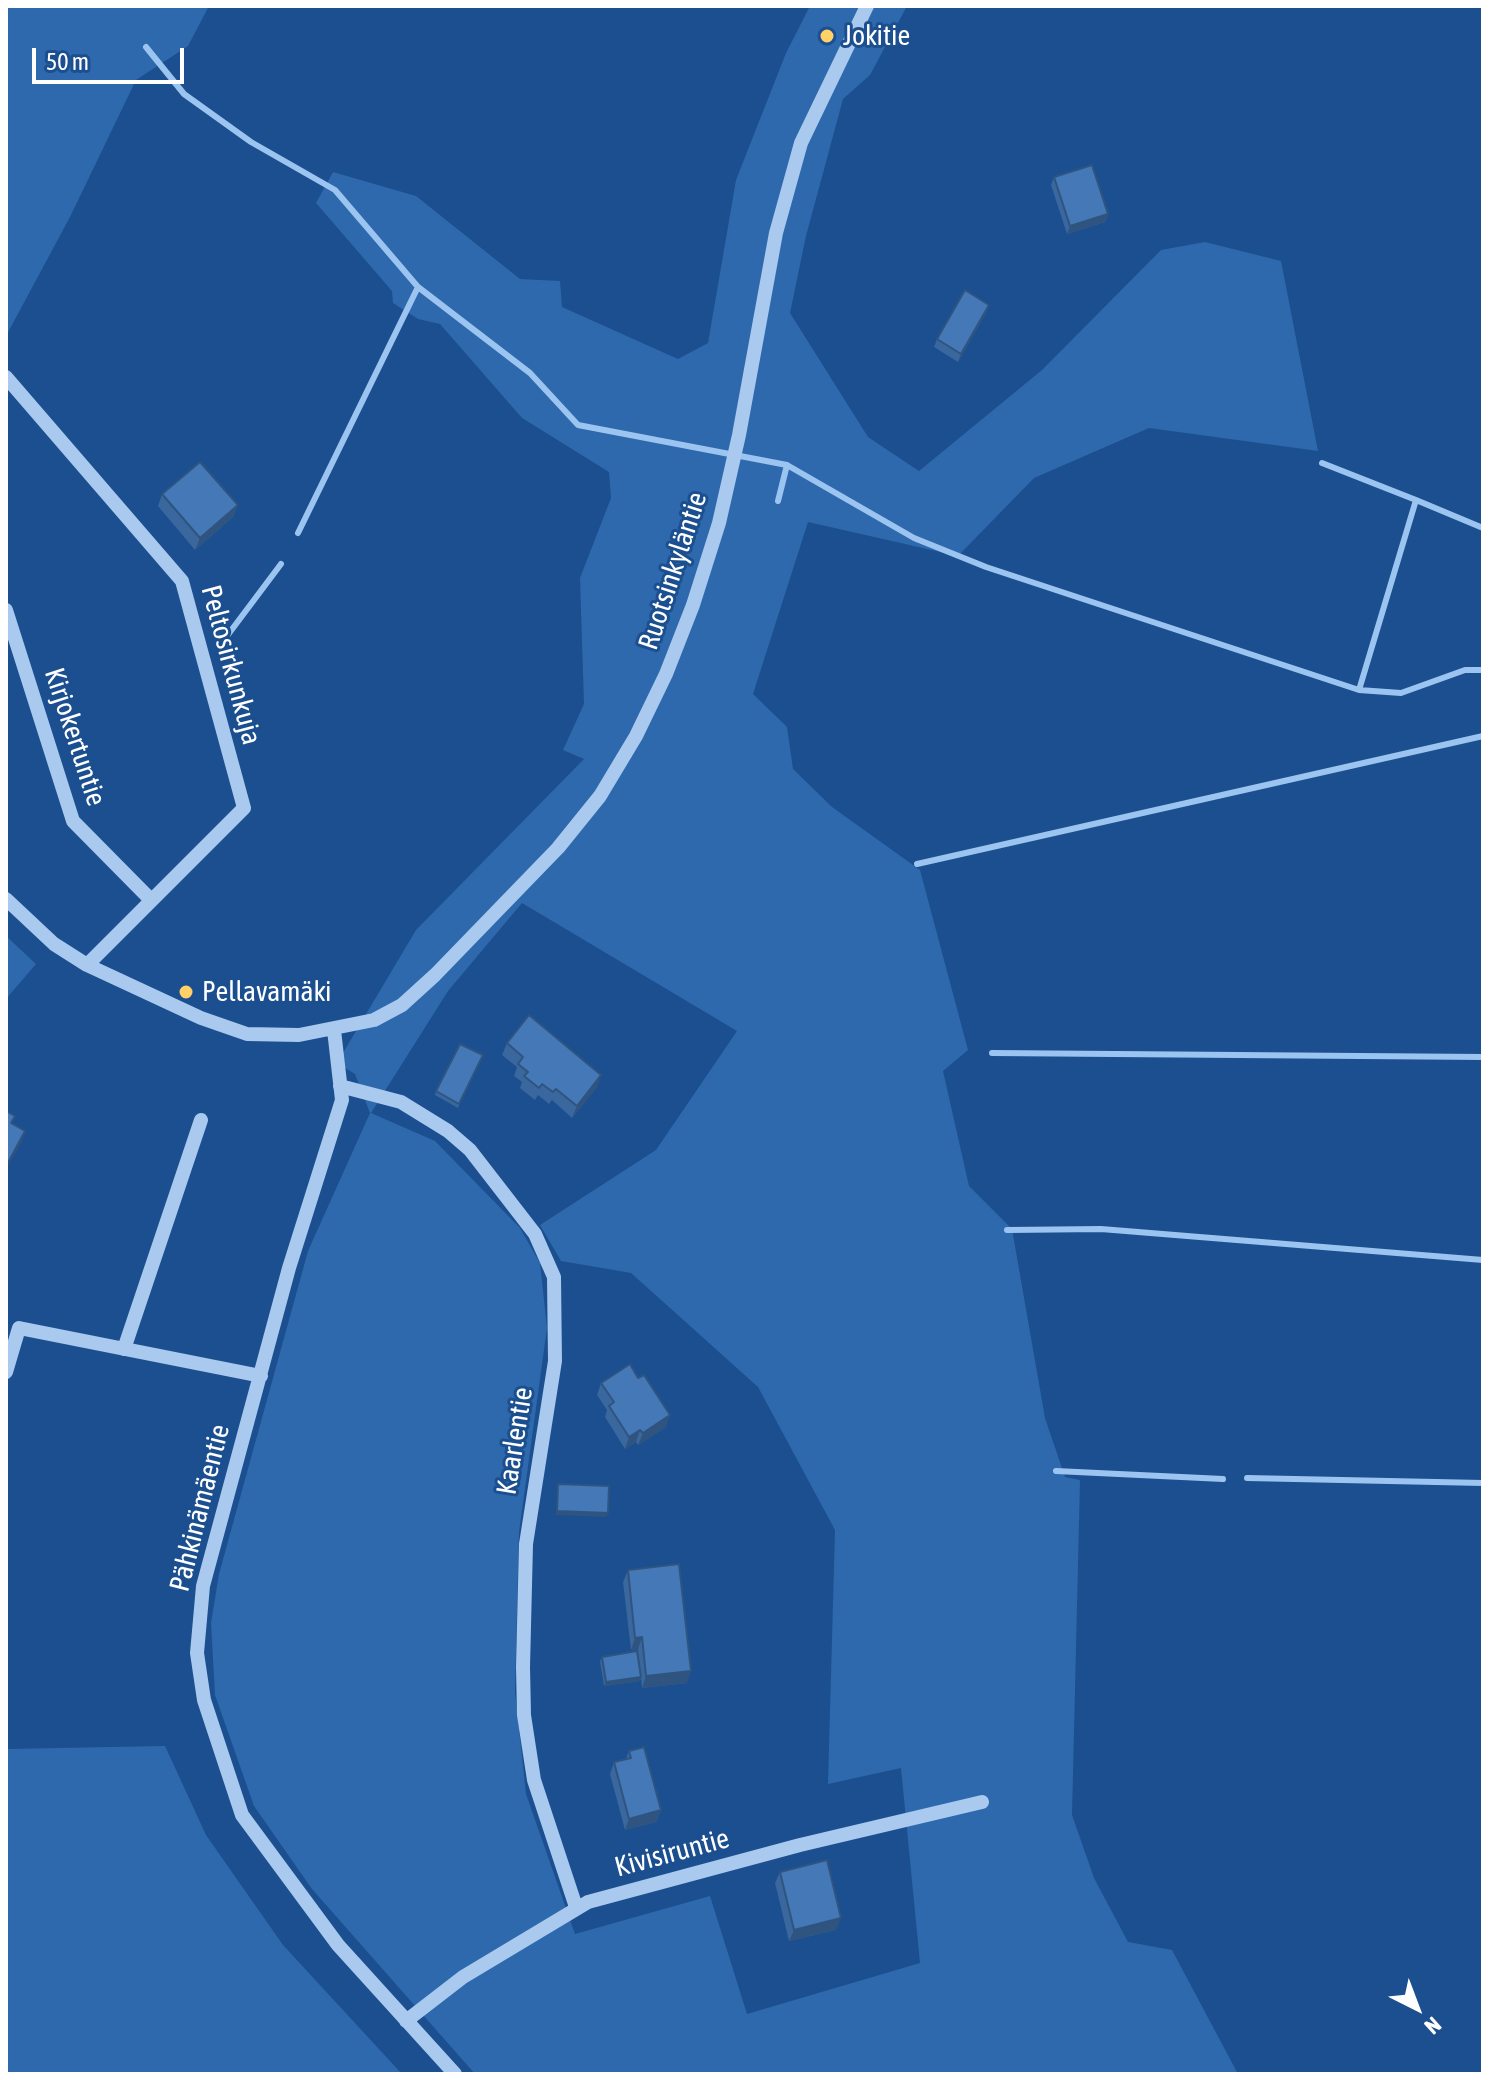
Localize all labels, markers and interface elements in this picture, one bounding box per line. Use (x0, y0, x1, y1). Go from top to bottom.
place label: Jokitie (843, 19, 910, 53)
marker: Jokitie (818, 27, 836, 45)
scale bar (36, 32, 188, 82)
text: 50 m (46, 48, 89, 75)
street label: Ruotsinkyläntie (632, 488, 714, 654)
street label: Peltosirkunkuja (194, 582, 268, 748)
street label: Kirjokertuntie (37, 664, 113, 810)
place label: Pellavamäki (202, 975, 331, 1009)
marker: Pellavamäki (177, 983, 195, 1001)
street label: Kaarlentie (490, 1385, 540, 1497)
street label: Pähkinämäentie (163, 1421, 237, 1595)
street label: Kivisiruntie (611, 1822, 733, 1884)
north arrow (1377, 1968, 1457, 2048)
text: N (1420, 2012, 1447, 2040)

